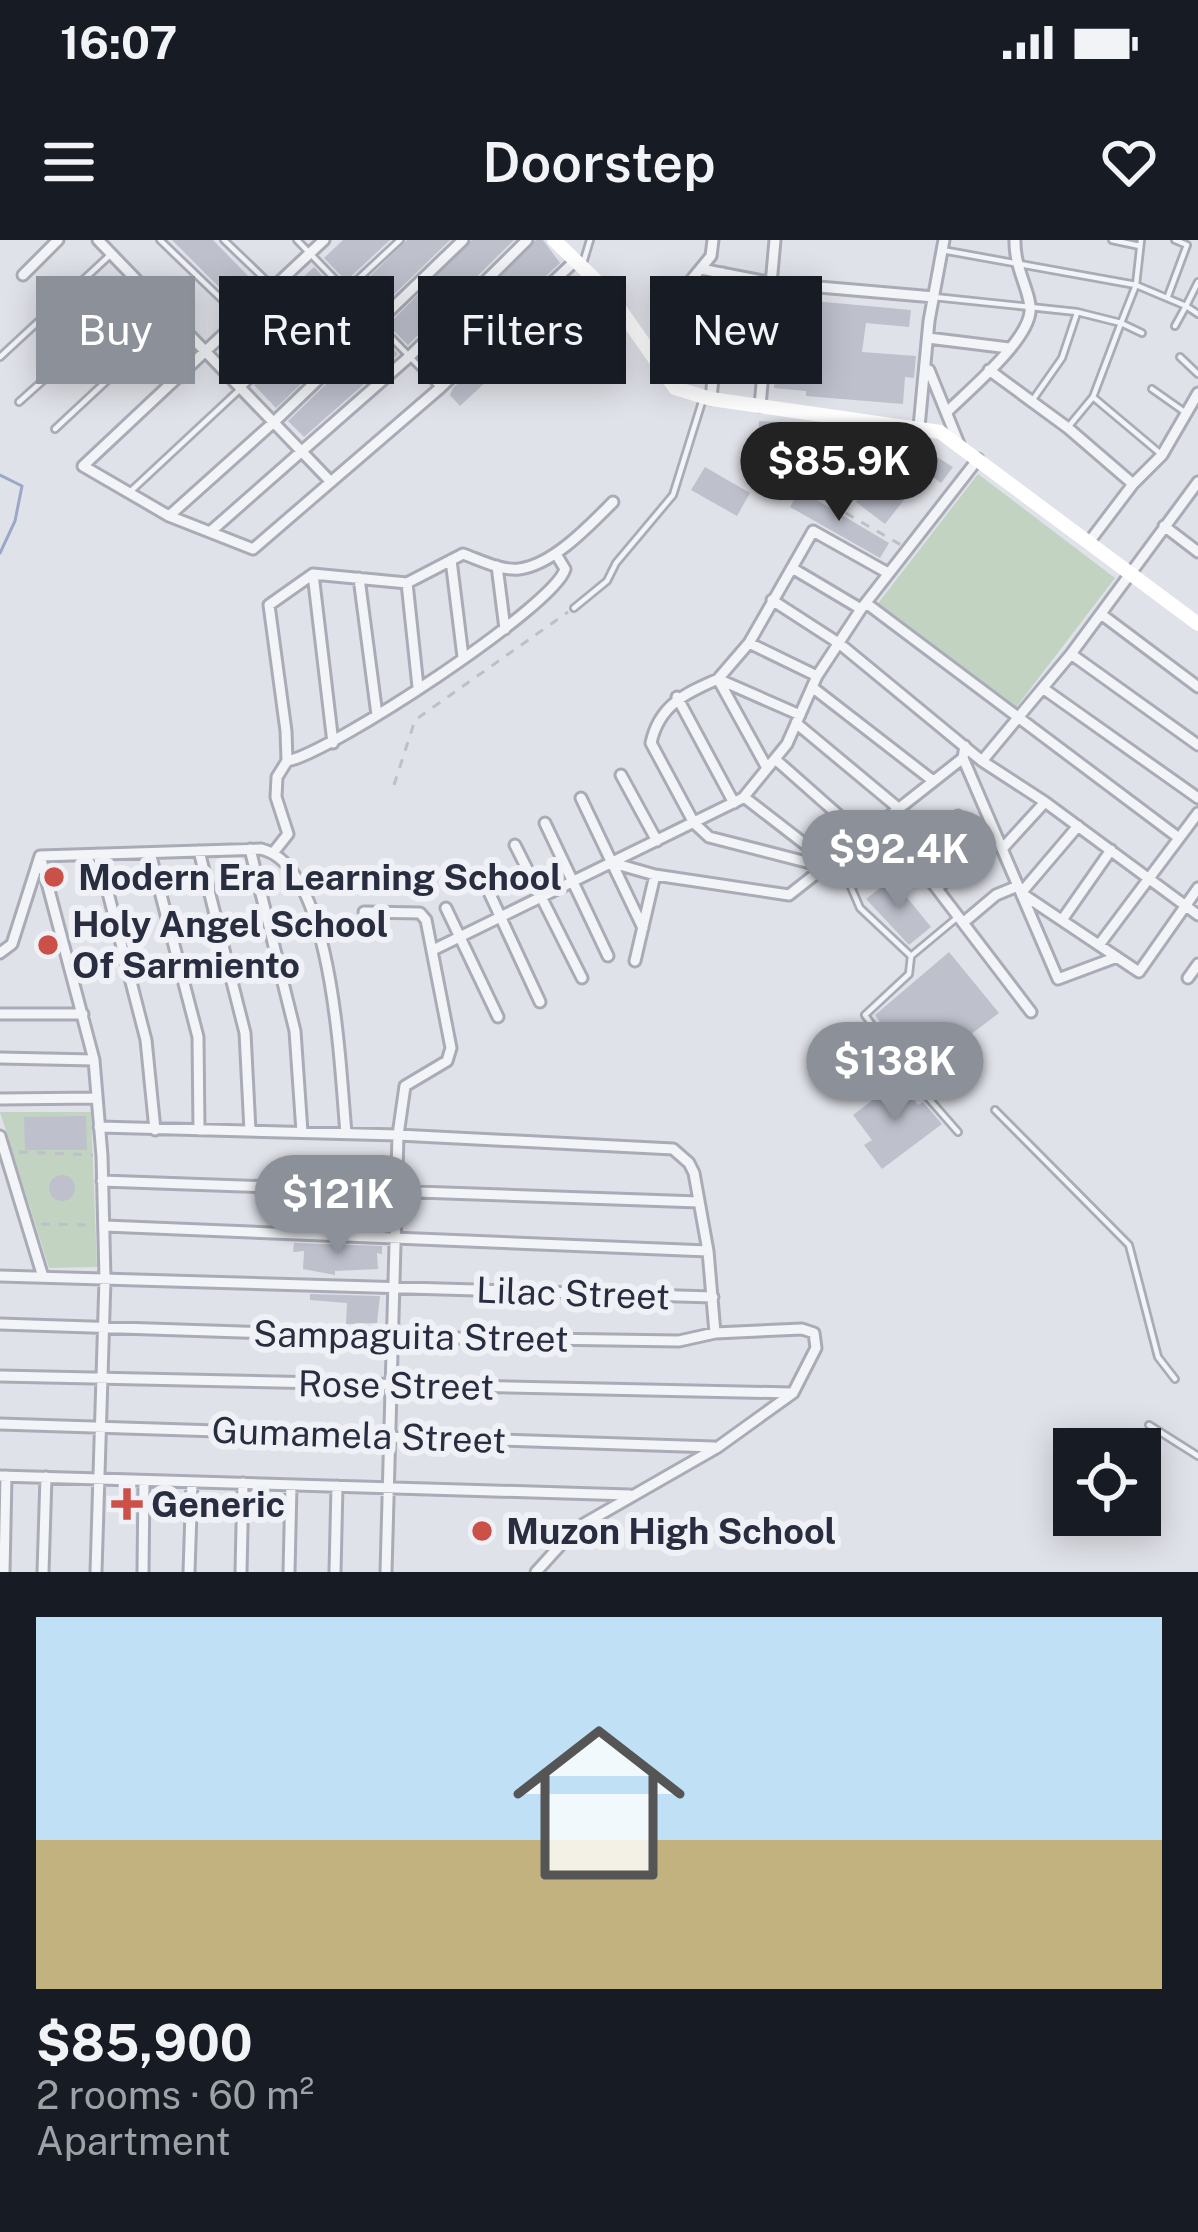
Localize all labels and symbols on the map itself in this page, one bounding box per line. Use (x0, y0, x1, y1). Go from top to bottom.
pin: $85.9K (741, 422, 937, 524)
pin: $92.4K (801, 810, 997, 912)
place label: Modern Era Learning School (78, 856, 562, 898)
marker: Modern Era Learning School (41, 864, 67, 890)
place label: Holy Angel School Of Sarmiento (72, 903, 388, 986)
marker: Holy Angel School Of Sarmiento (35, 932, 61, 958)
pin: $138K (811, 1022, 979, 1124)
pin: $121K (254, 1155, 422, 1257)
street label: Lilac Street (475, 1269, 671, 1317)
street label: Sampaguita Street (253, 1312, 569, 1360)
street label: Rose Street (298, 1362, 494, 1408)
street label: Gumamela Street (211, 1409, 507, 1461)
place label: Generic (151, 1483, 285, 1525)
marker: Generic (114, 1491, 140, 1517)
place label: Muzon High School (506, 1510, 836, 1552)
marker: Muzon High School (469, 1518, 495, 1544)

